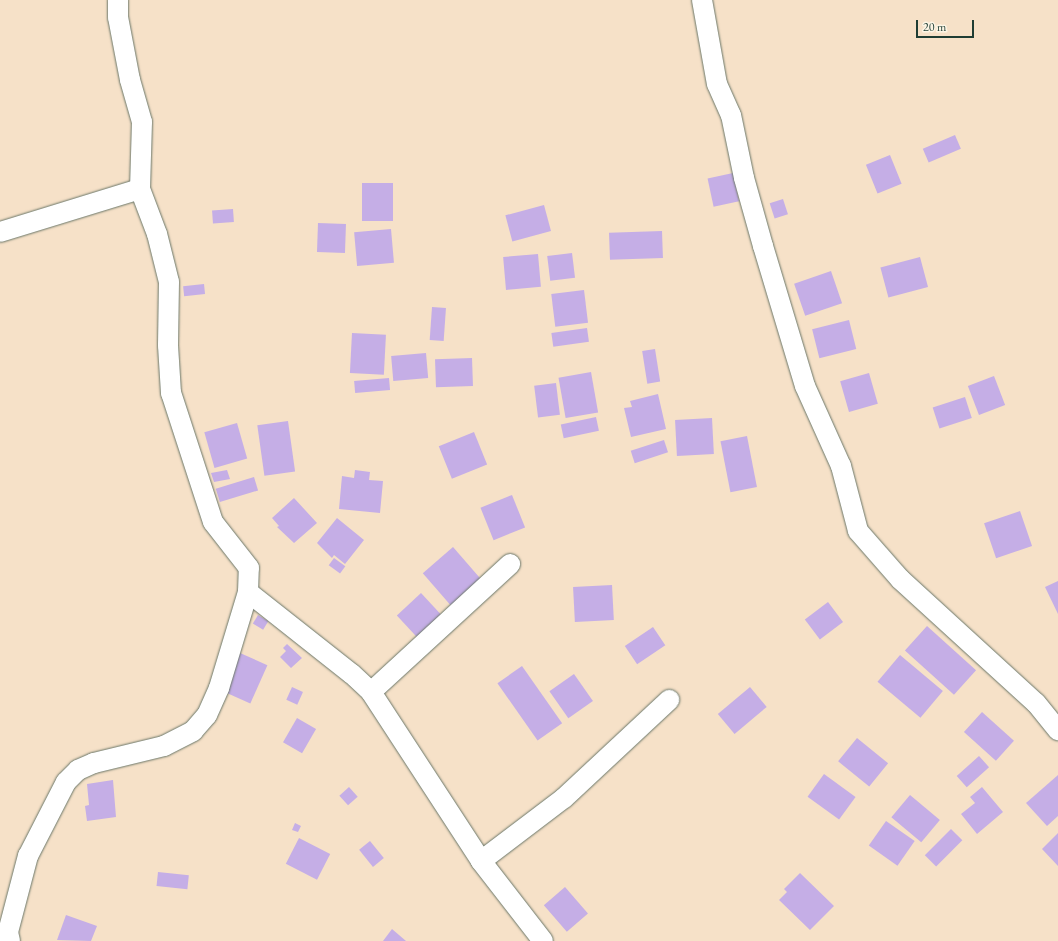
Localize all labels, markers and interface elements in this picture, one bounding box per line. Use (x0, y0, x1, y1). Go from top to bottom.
scale bar (918, 12, 976, 38)
text: 20 m (923, 19, 946, 35)

